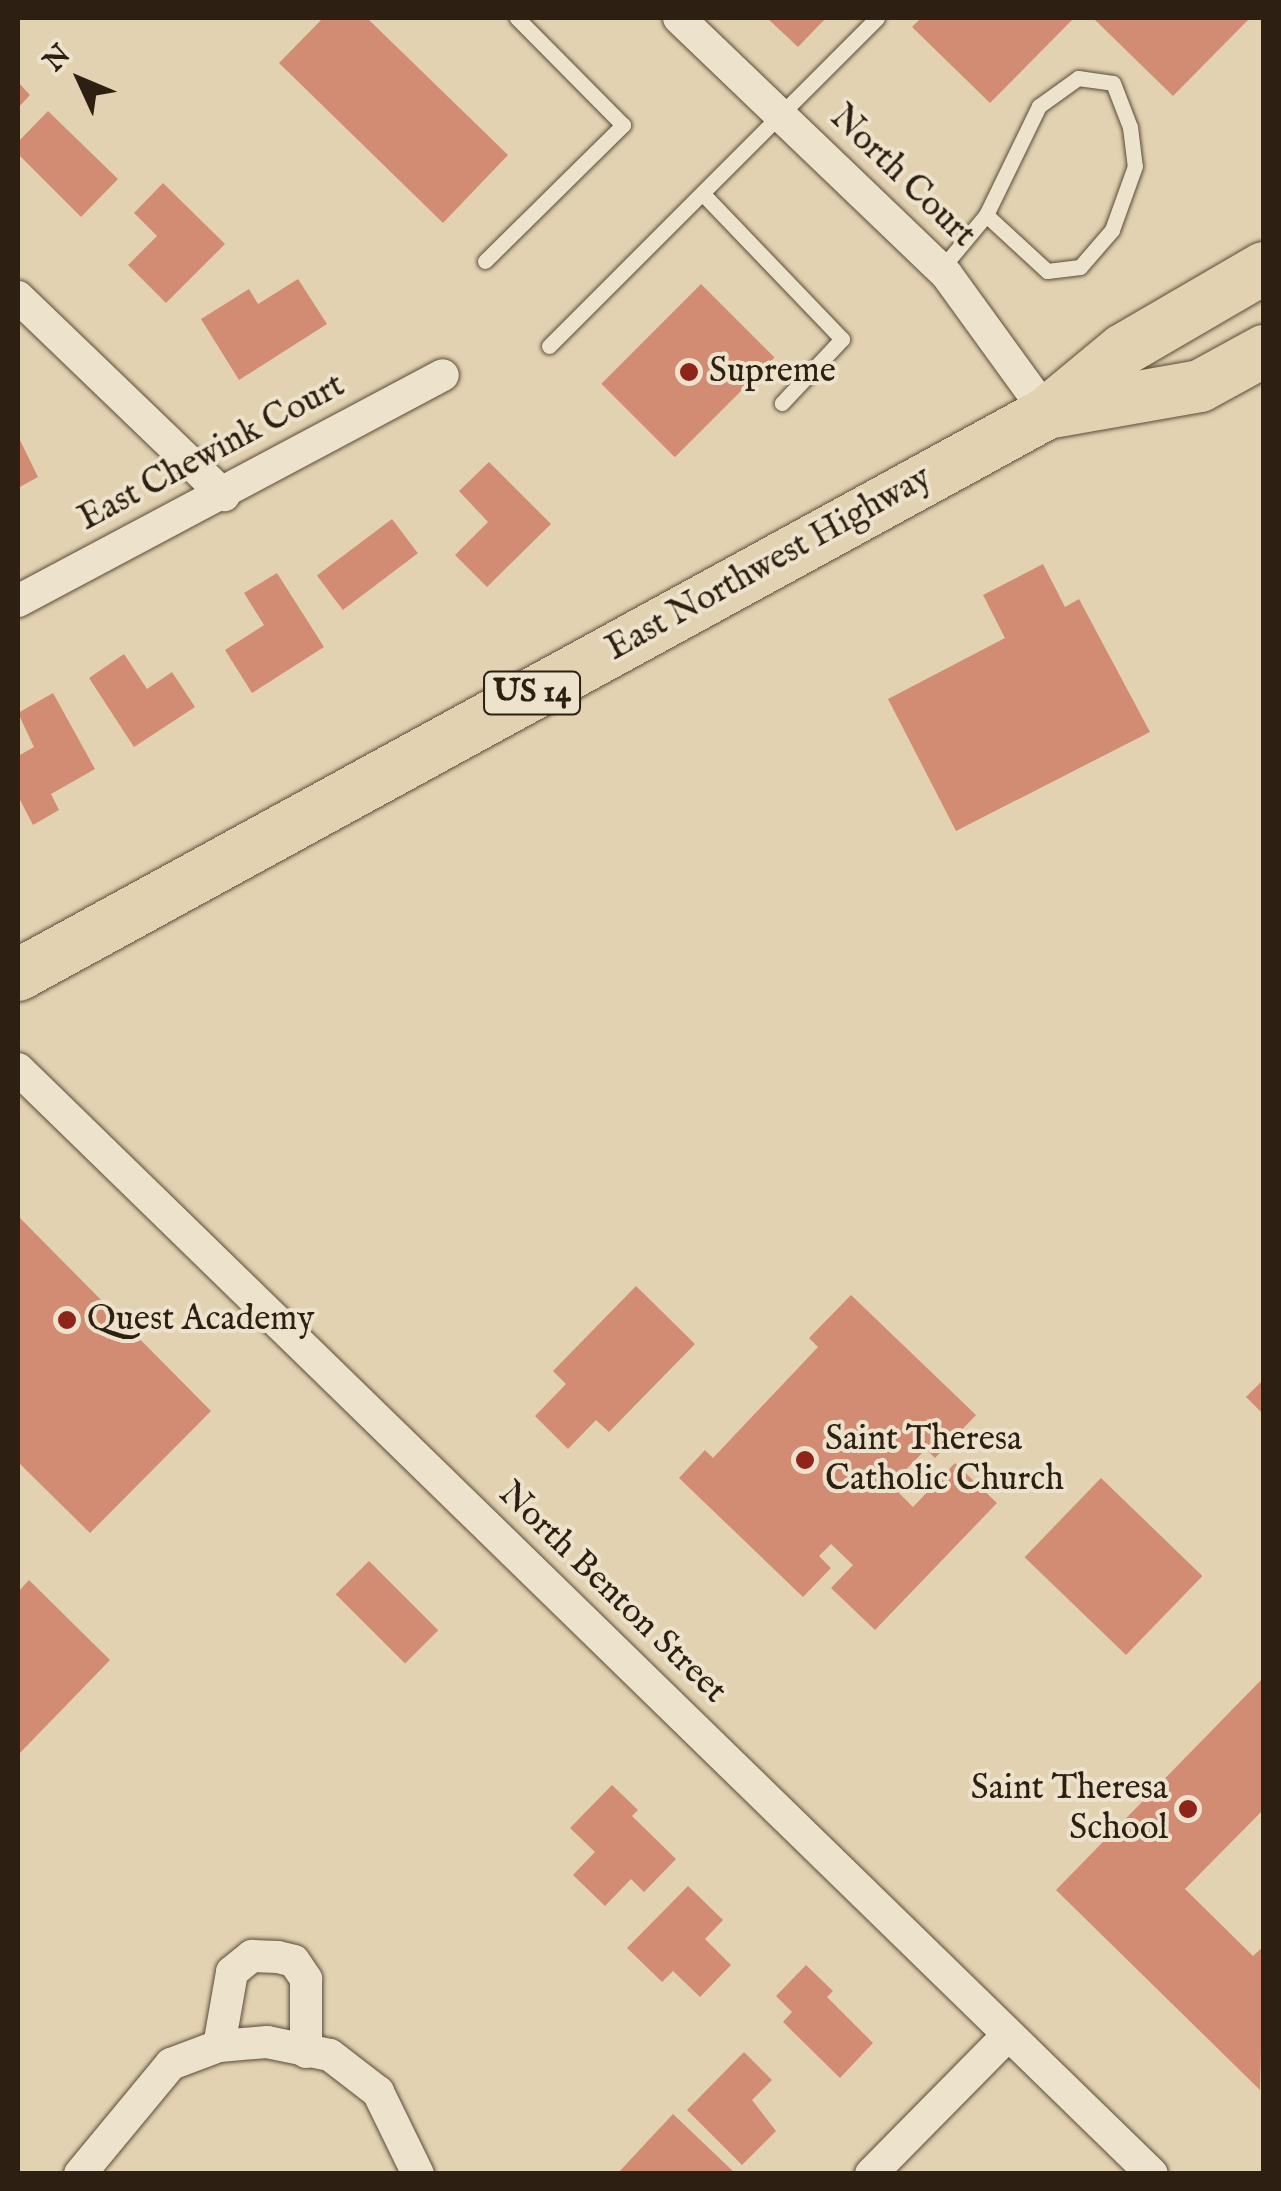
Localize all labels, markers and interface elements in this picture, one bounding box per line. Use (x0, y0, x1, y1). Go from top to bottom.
north arrow (30, 30, 130, 130)
text: N (37, 38, 79, 80)
street label: North Court (821, 97, 983, 257)
place label: Supreme (709, 351, 836, 393)
marker: Supreme (678, 361, 700, 383)
street label: East Chewink Court (72, 365, 352, 541)
street label: East Northwest Highway (599, 457, 939, 671)
road number: US 14 (482, 666, 582, 720)
place label: Quest Academy (87, 1299, 314, 1341)
marker: Quest Academy (56, 1309, 78, 1331)
place label: Saint Theresa Catholic Church (825, 1419, 1064, 1501)
marker: Saint Theresa Catholic Church (794, 1449, 816, 1471)
street label: North Benton Street (489, 1473, 735, 1713)
place label: Saint Theresa School (971, 1768, 1168, 1850)
marker: Saint Theresa School (1177, 1798, 1199, 1820)

